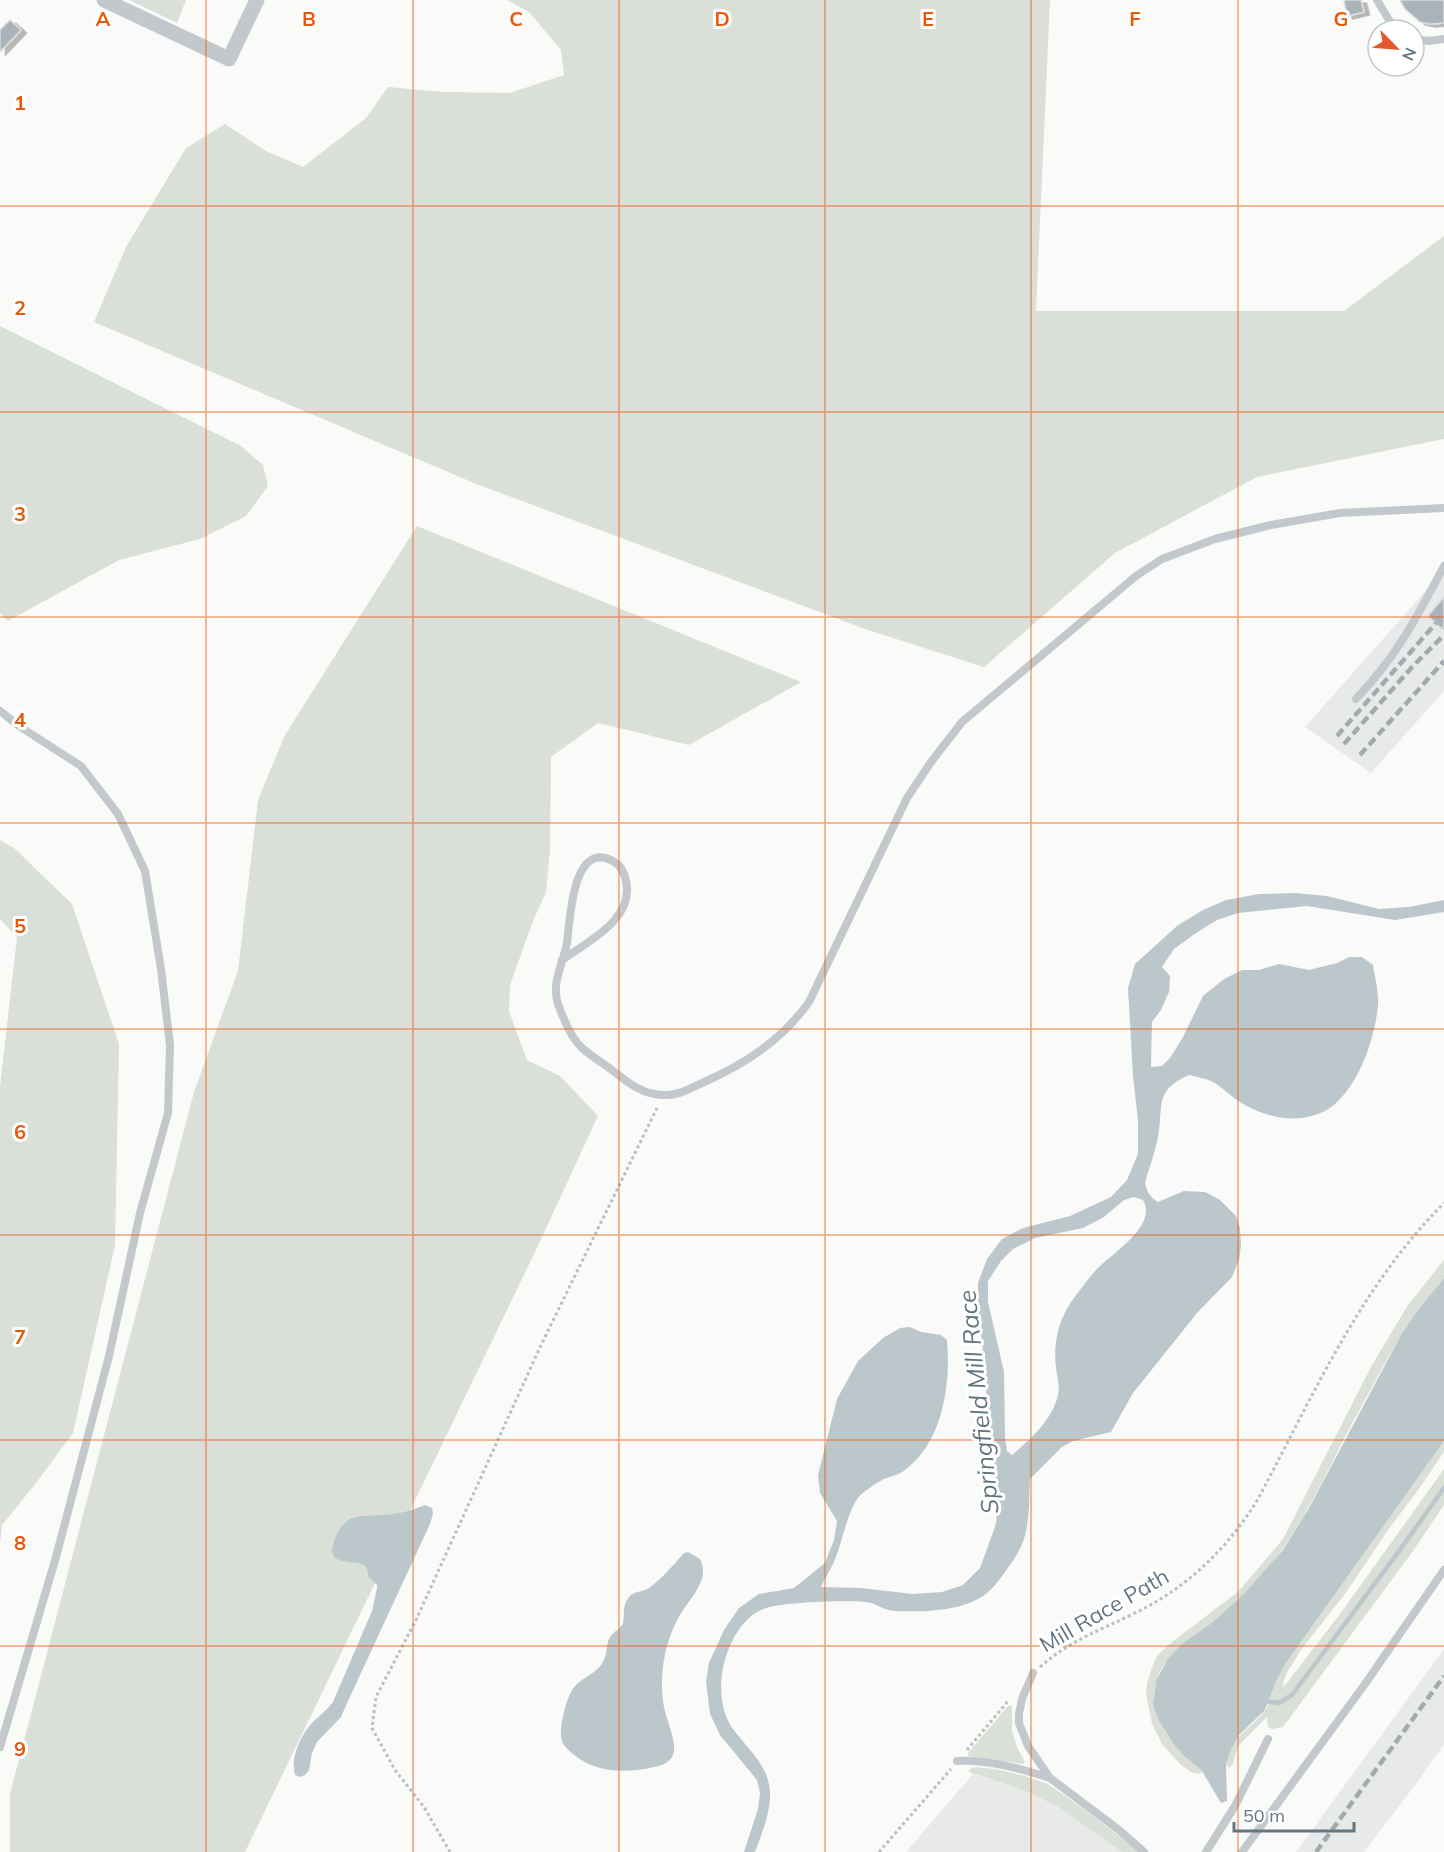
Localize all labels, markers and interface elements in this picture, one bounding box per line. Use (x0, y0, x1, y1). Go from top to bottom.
text: A (96, 6, 111, 31)
text: B (302, 6, 316, 31)
text: C (509, 6, 523, 31)
text: D (714, 6, 730, 31)
text: E (922, 6, 934, 31)
text: F (1129, 6, 1141, 31)
text: G (1334, 6, 1348, 31)
north arrow (1366, 18, 1426, 78)
text: N (1398, 45, 1421, 64)
text: 1 (14, 90, 26, 115)
text: 2 (14, 295, 26, 320)
text: 3 (14, 501, 26, 526)
text: 4 (14, 707, 26, 732)
text: 5 (14, 913, 26, 938)
text: 6 (14, 1119, 26, 1144)
water label: Springfield Mill Race (951, 1289, 1005, 1516)
text: 7 (14, 1324, 26, 1349)
text: 8 (14, 1530, 26, 1555)
street label: Mill Race Path (1034, 1562, 1174, 1658)
text: 9 (14, 1736, 26, 1761)
scale bar (1234, 1795, 1354, 1833)
text: 50 m (1243, 1804, 1285, 1827)

